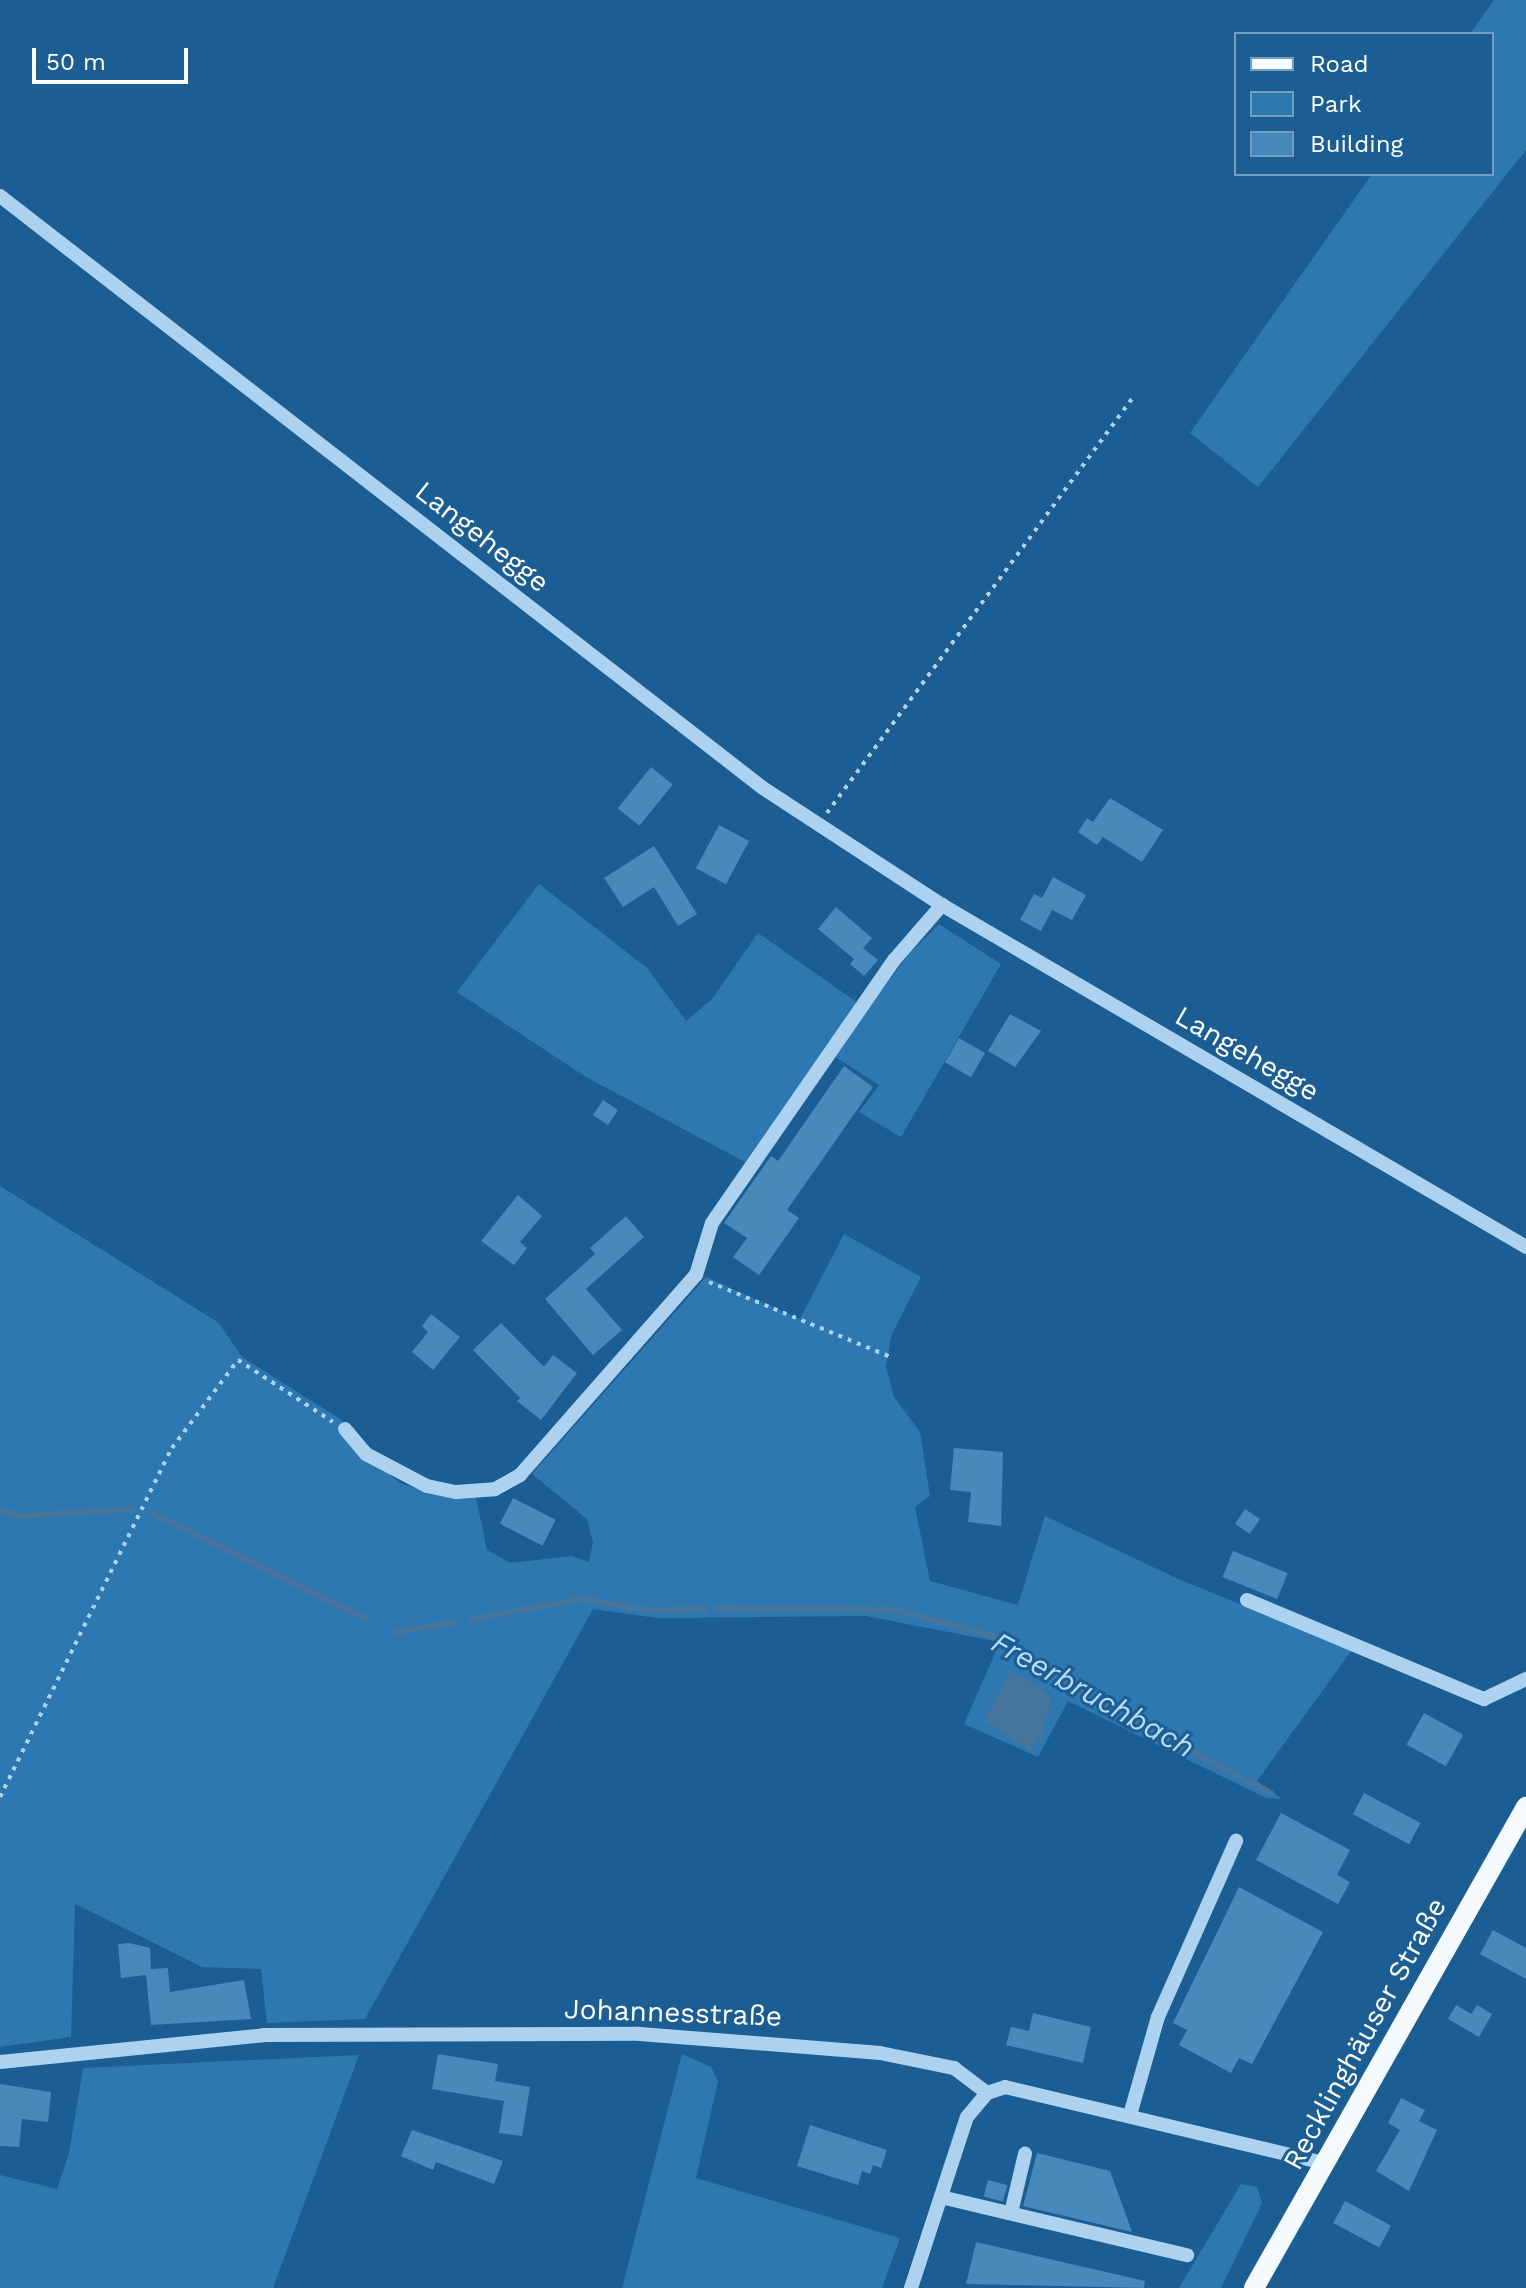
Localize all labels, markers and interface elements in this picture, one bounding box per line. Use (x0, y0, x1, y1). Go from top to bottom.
scale bar (36, 32, 192, 82)
legend (1234, 32, 1494, 176)
text: 50 m (46, 48, 106, 76)
text: Road (1310, 50, 1369, 78)
text: Park (1310, 90, 1362, 118)
text: Building (1310, 130, 1403, 158)
street label: Langehegge (408, 474, 556, 600)
street label: Langehegge (1169, 999, 1325, 1109)
water label: Freerbruchbach (985, 1624, 1201, 1766)
street label: Recklinghäuser Straße (1276, 1892, 1454, 2176)
street label: Johannesstraße (563, 1992, 783, 2034)

